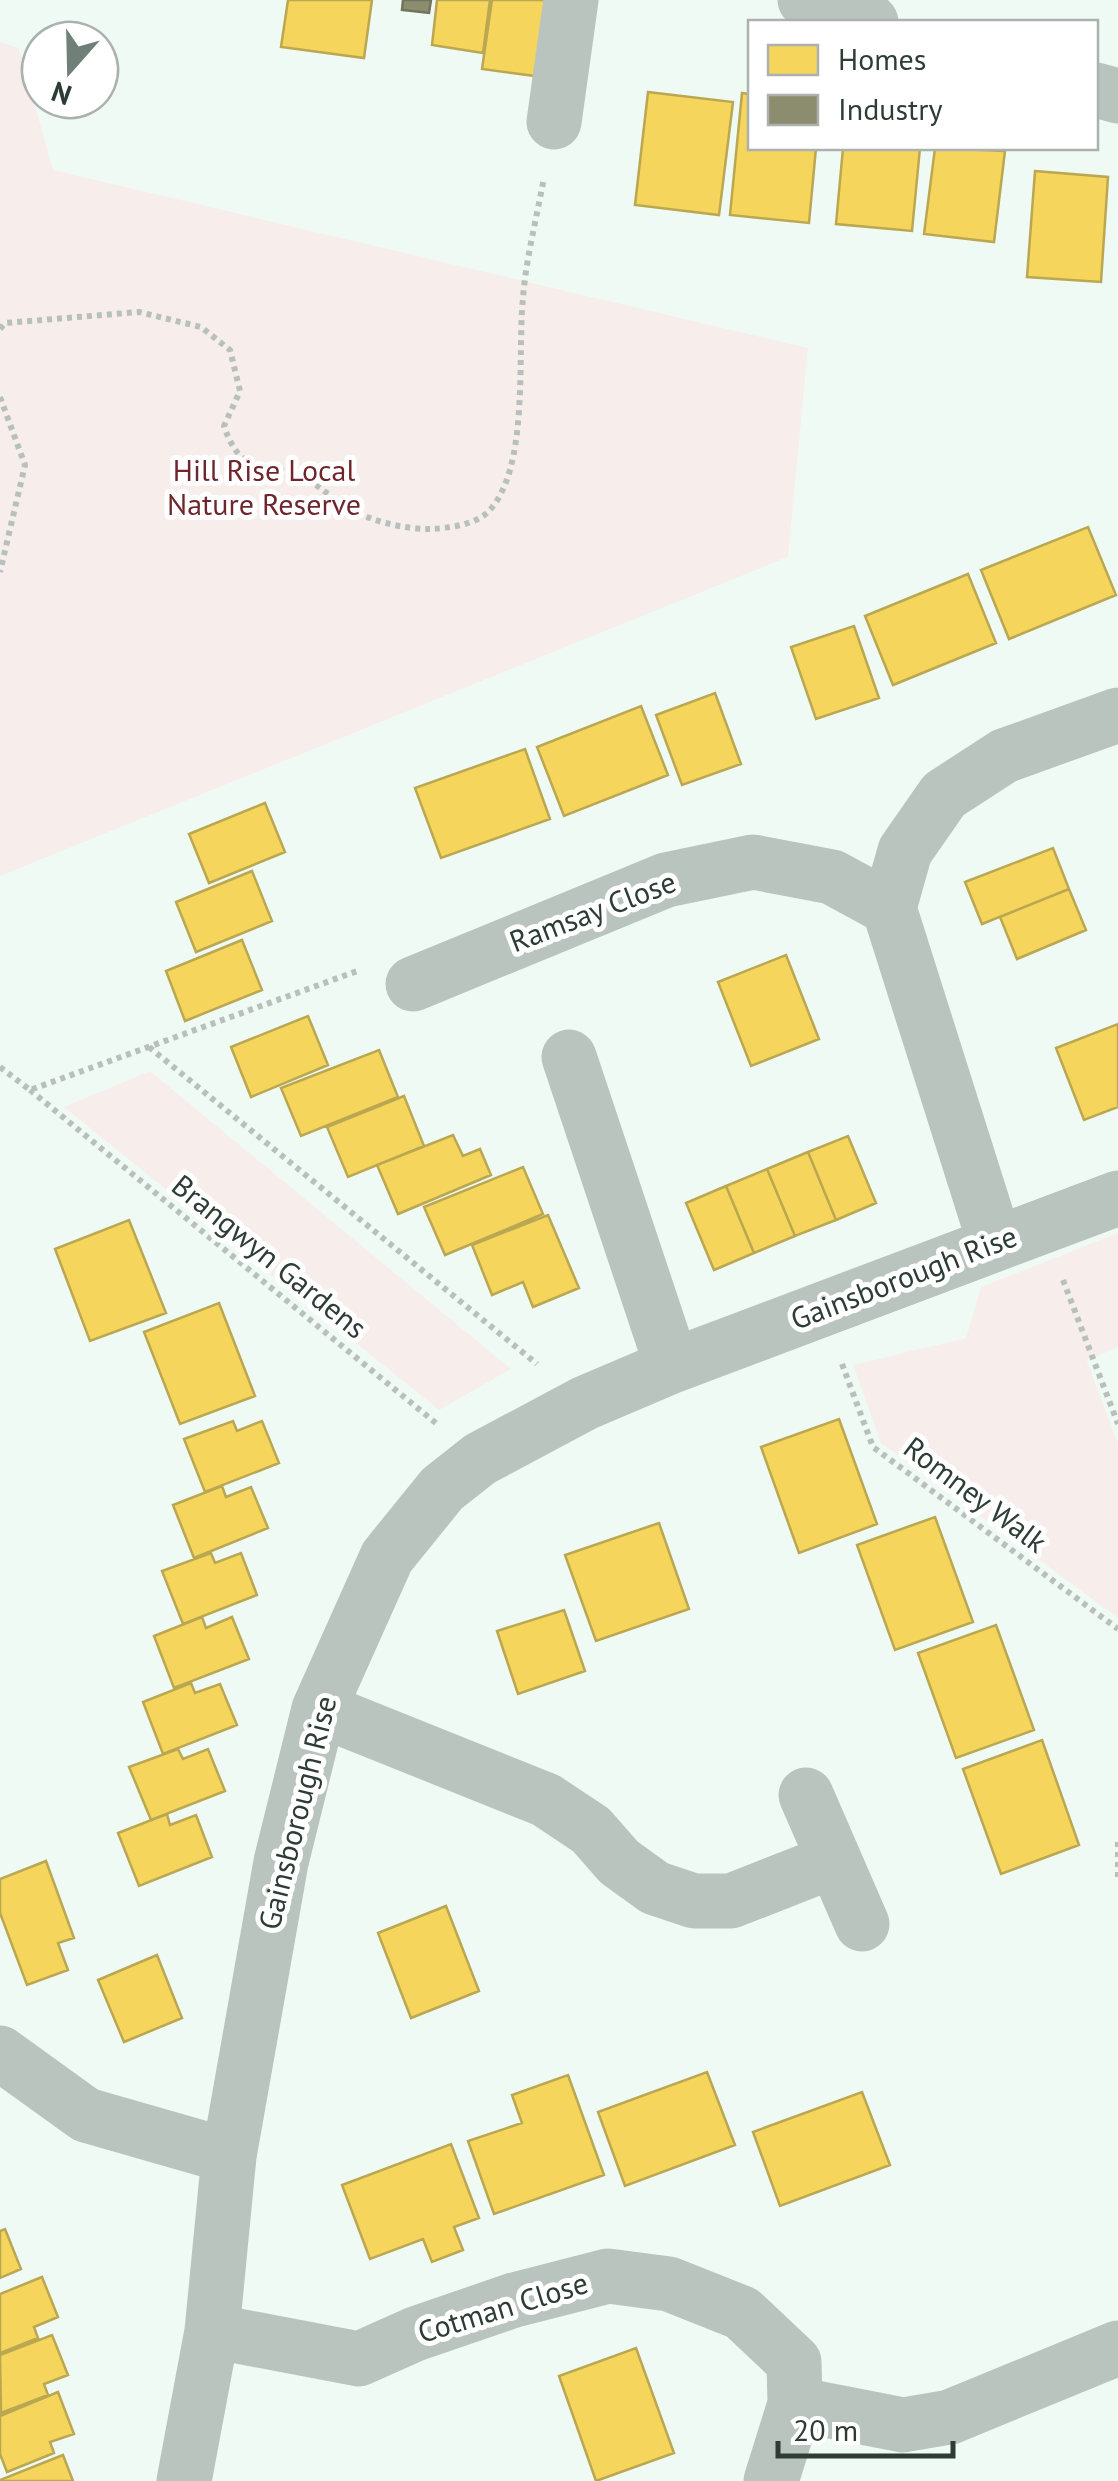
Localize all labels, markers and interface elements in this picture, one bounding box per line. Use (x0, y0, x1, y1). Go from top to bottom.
north arrow (20, 20, 120, 120)
legend (748, 20, 1098, 150)
text: Homes (838, 39, 926, 78)
text: N (46, 73, 76, 114)
text: Industry (838, 89, 942, 128)
park label: Hill Rise Local Nature Reserve (167, 450, 361, 523)
street label: Ramsay Close (504, 861, 681, 960)
street label: Brangwyn Gardens (165, 1165, 375, 1346)
street label: Gainsborough Rise (785, 1216, 1022, 1338)
street label: Romney Walk (896, 1427, 1056, 1561)
street label: Gainsborough Rise (249, 1692, 344, 1933)
street label: Cotman Close (413, 2262, 592, 2351)
scale bar (778, 2396, 953, 2458)
text: 20 m (793, 2410, 858, 2449)

